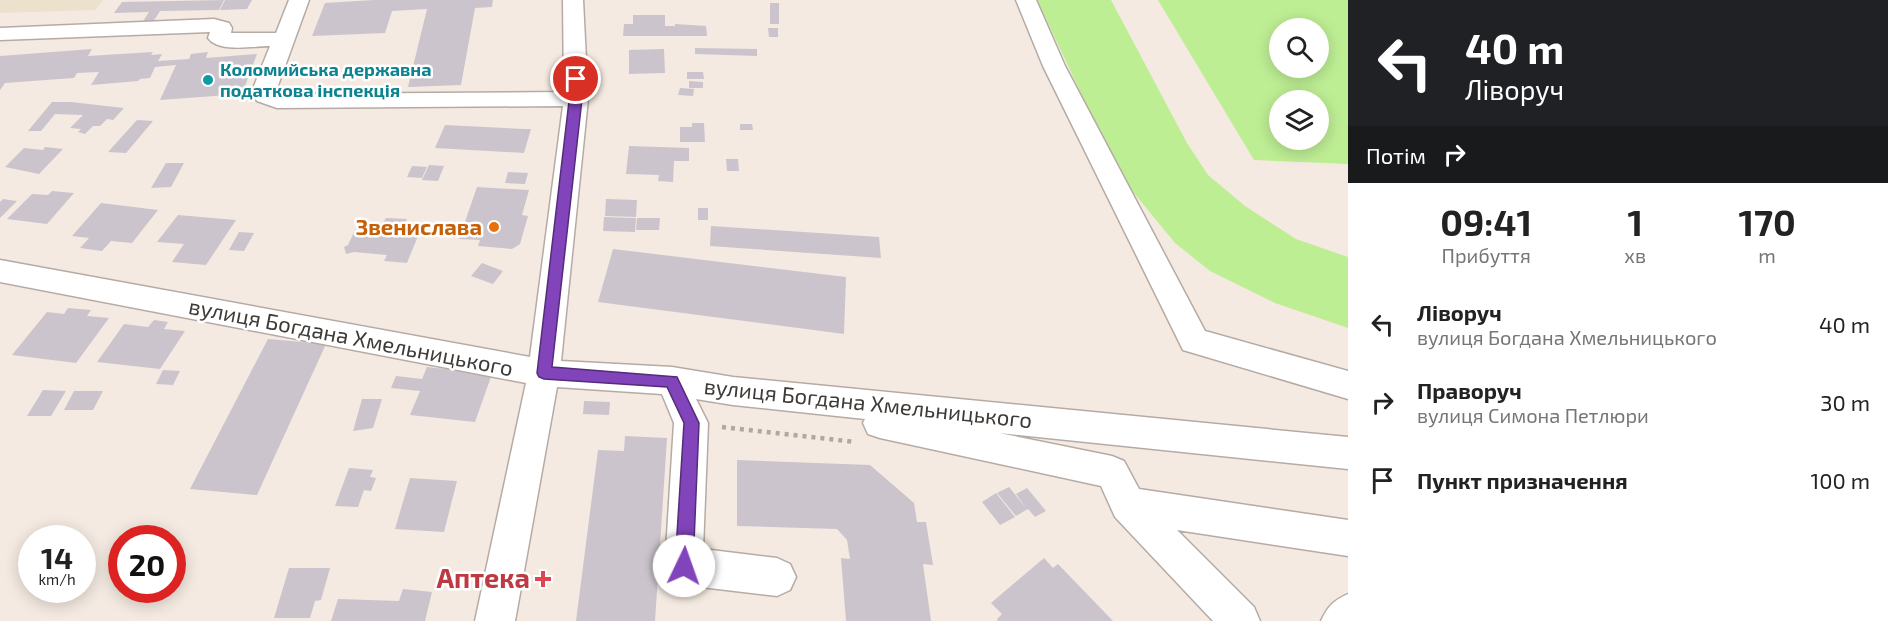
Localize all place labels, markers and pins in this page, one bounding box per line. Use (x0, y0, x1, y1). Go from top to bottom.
pin (550, 53, 601, 104)
place label: Коломийська державна податкова інспекція (220, 58, 432, 101)
marker: Коломийська державна податкова інспекція (201, 73, 215, 87)
place label: Звенислава (356, 213, 482, 239)
marker: Звенислава (487, 220, 501, 234)
place label: Аптека (436, 561, 530, 593)
marker: Аптека (534, 570, 552, 588)

